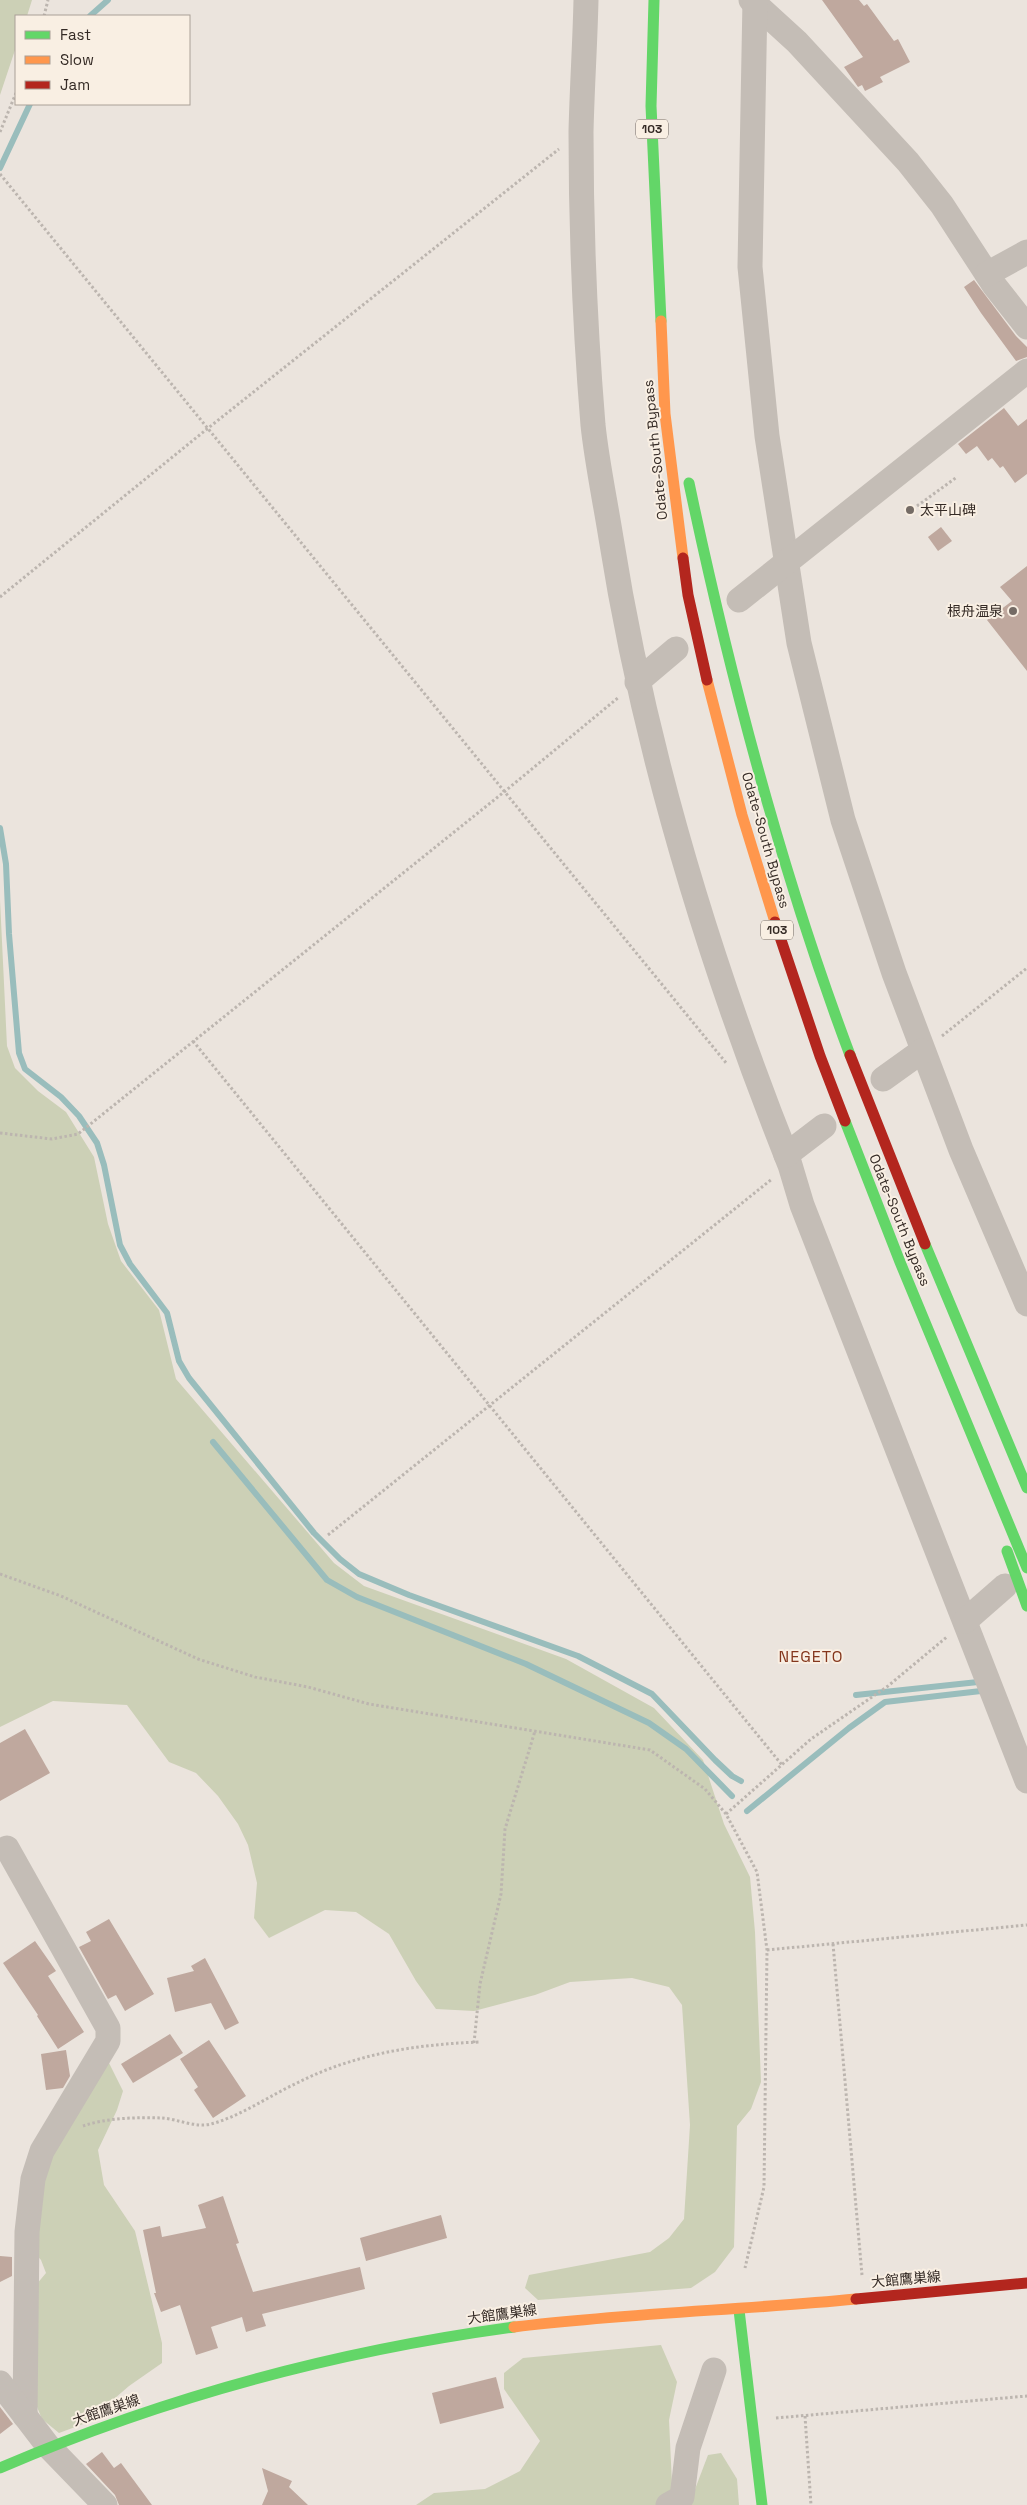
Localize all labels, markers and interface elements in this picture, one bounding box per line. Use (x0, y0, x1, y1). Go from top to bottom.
legend (15, 15, 190, 105)
text: Fast (60, 25, 91, 44)
text: Slow (60, 50, 94, 69)
text: Jam (60, 75, 90, 94)
road number: 103 (636, 120, 668, 138)
street label: Odate-South Bypass (639, 379, 671, 521)
place label: 太平山碑 (920, 501, 976, 519)
marker: 太平山碑 (904, 504, 916, 516)
place label: 根舟温泉 (947, 602, 1003, 620)
marker: 根舟温泉 (1007, 605, 1019, 617)
street label: Odate-South Bypass (738, 770, 794, 910)
road number: 103 (761, 920, 793, 940)
street label: Odate-South Bypass (865, 1151, 935, 1289)
district label: NEGETO (779, 1646, 843, 1667)
street label: 大館鷹巣線 (870, 2267, 942, 2291)
street label: 大館鷹巣線 (466, 2300, 538, 2328)
street label: 大館鷹巣線 (70, 2390, 142, 2430)

